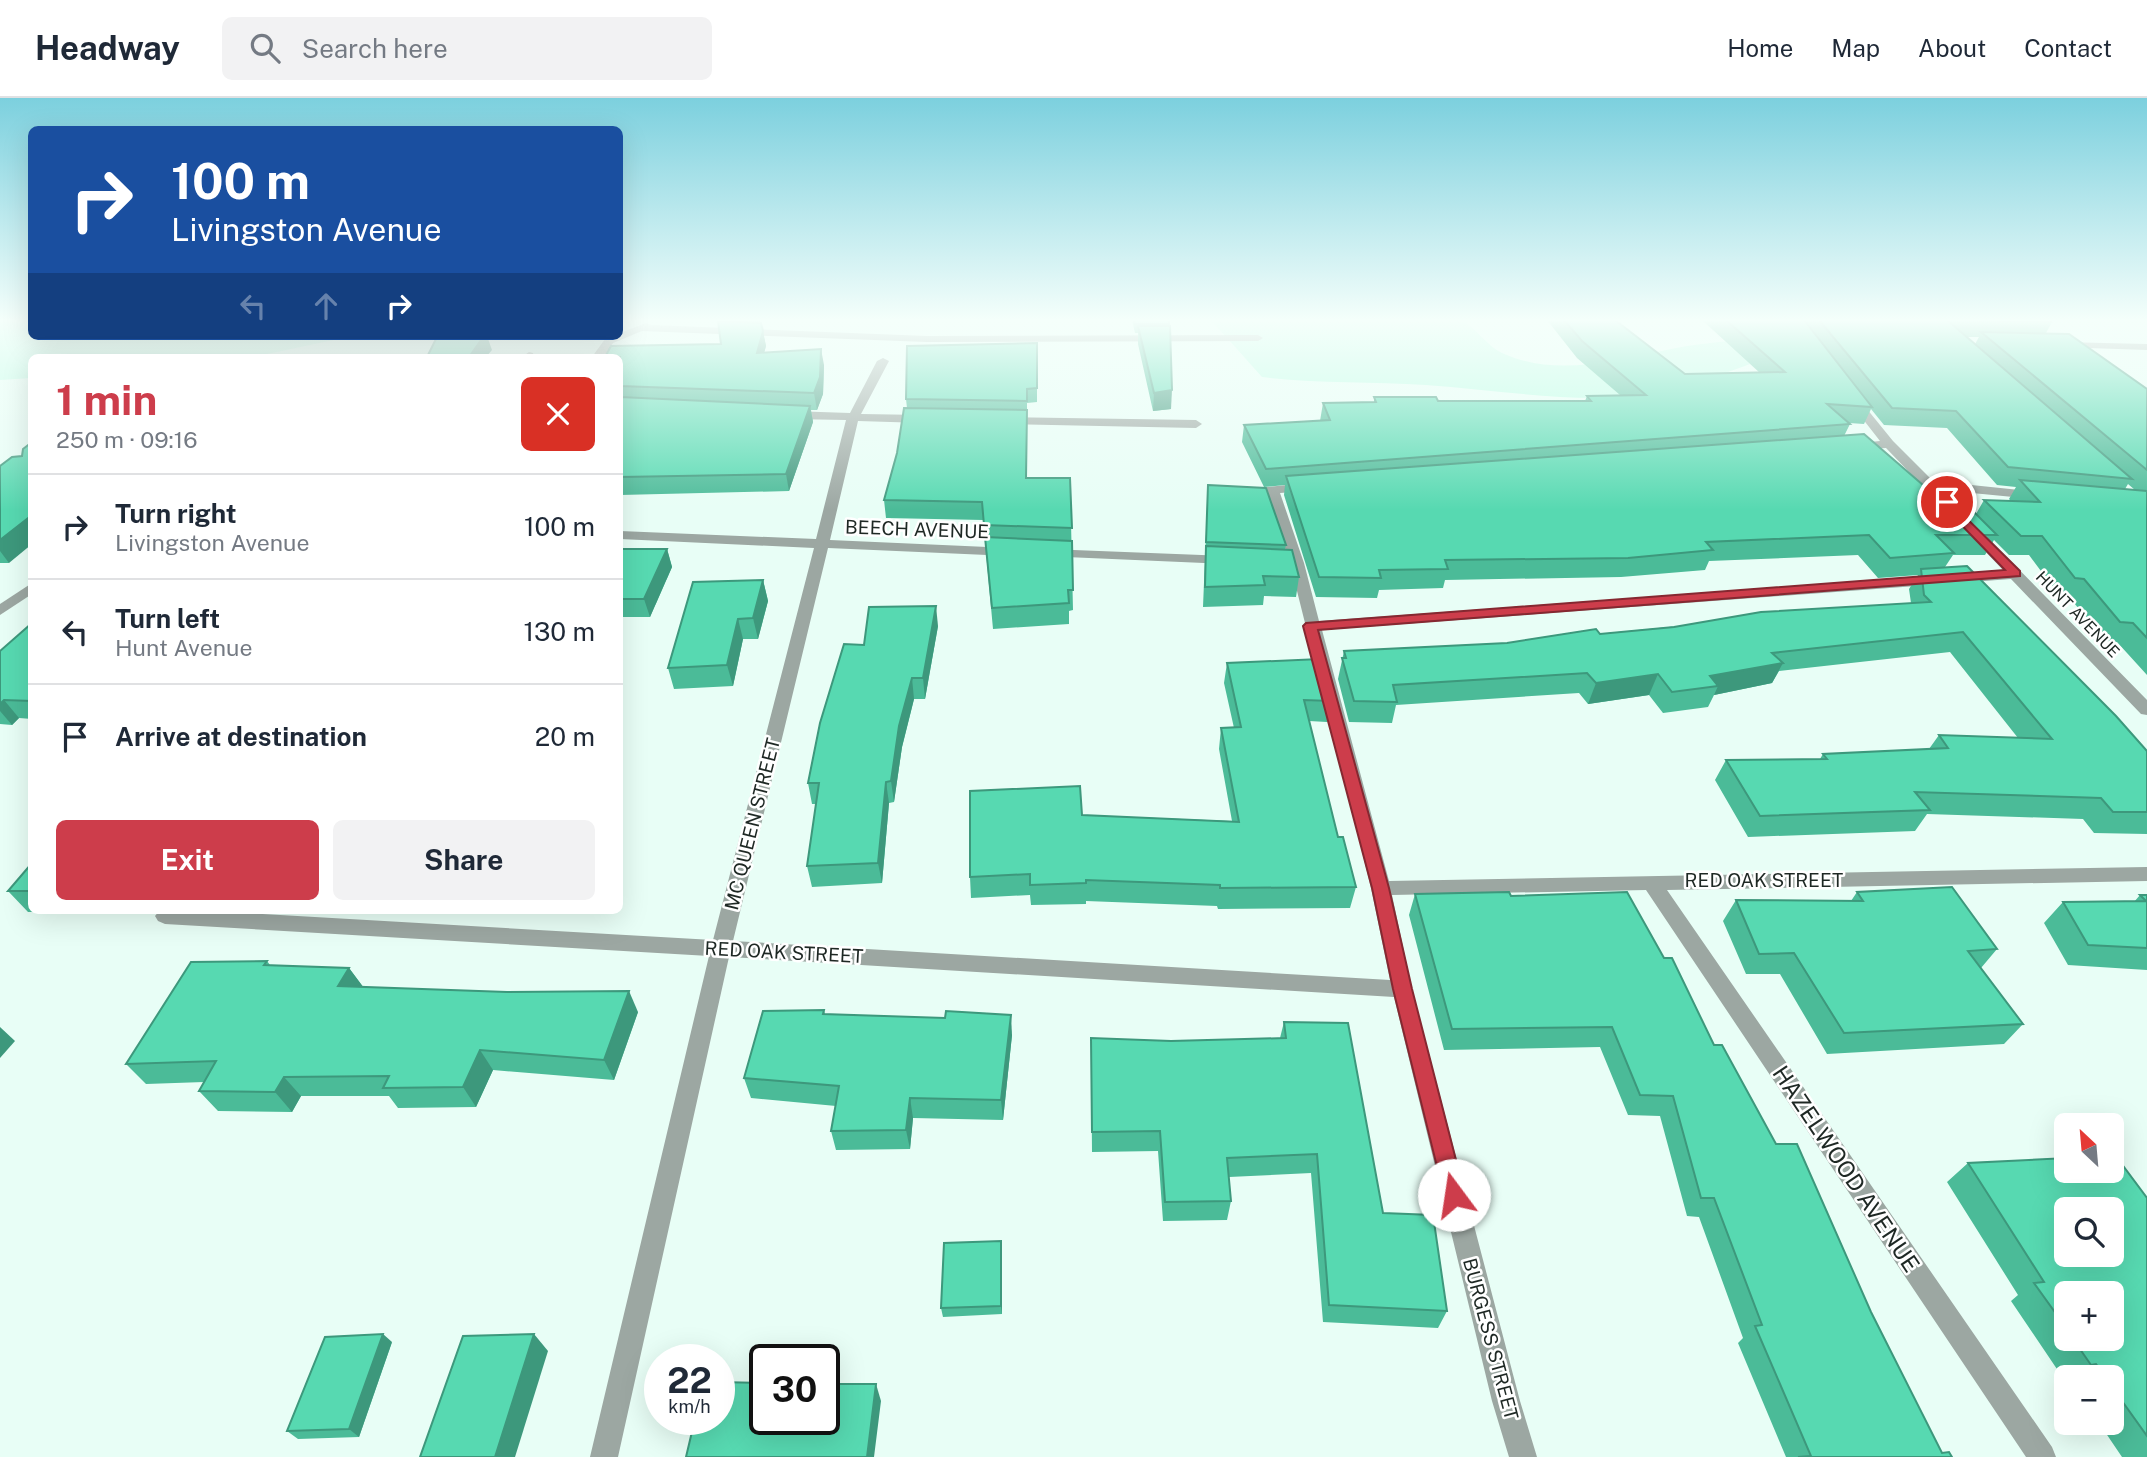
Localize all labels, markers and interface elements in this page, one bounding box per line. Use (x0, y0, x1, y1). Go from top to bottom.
search box (222, 17, 712, 80)
text: Headway (35, 29, 180, 67)
icon: search (246, 29, 284, 67)
text: Search here (302, 33, 448, 64)
text: Home (1727, 34, 1793, 62)
text: Map (1831, 34, 1880, 62)
text: About (1918, 34, 1986, 62)
text: Contact (2024, 34, 2112, 62)
text: 100 m (171, 152, 310, 210)
icon: right (56, 154, 147, 245)
text: Livingston Avenue (171, 211, 442, 248)
icon: left (234, 287, 272, 325)
icon: ahead (307, 287, 345, 325)
icon: right (380, 287, 418, 325)
text: 1 min (56, 375, 157, 424)
button: close (521, 377, 595, 451)
text: 250 m · 09:16 (56, 426, 197, 453)
pin (1917, 472, 1977, 532)
icon: arrive (1928, 483, 1966, 521)
text: Turn right (115, 498, 237, 529)
icon: right (56, 508, 94, 546)
text: 100 m (524, 511, 595, 542)
street label: BEECH AVENUE (845, 515, 989, 543)
text: Livingston Avenue (115, 529, 309, 556)
street label: HUNT AVENUE (2032, 567, 2123, 661)
text: Turn left (115, 603, 220, 634)
icon: left (56, 613, 94, 651)
text: 130 m (523, 616, 595, 647)
text: Hunt Avenue (115, 634, 252, 661)
icon: arrive (56, 718, 94, 756)
text: Arrive at destination (115, 721, 367, 752)
text: 20 m (535, 721, 595, 752)
street label: MC QUEEN STREET (720, 736, 784, 912)
button: Exit (56, 820, 319, 900)
button: Share (333, 820, 595, 900)
street label: RED OAK STREET (1685, 869, 1843, 891)
street label: RED OAK STREET (704, 937, 864, 967)
street label: HAZELWOOD AVENUE (1767, 1060, 1926, 1277)
north arrow (2054, 1113, 2124, 1183)
map controls (2054, 1113, 2124, 1435)
position arrow (1417, 1158, 1491, 1232)
button: search (2054, 1197, 2124, 1267)
street label: BURGESS STREET (1459, 1256, 1523, 1422)
button: + (2054, 1281, 2124, 1351)
speed limit sign: 30 (749, 1344, 840, 1435)
text: 22 (667, 1360, 712, 1401)
button: − (2054, 1365, 2124, 1435)
text: km/h (668, 1396, 711, 1417)

